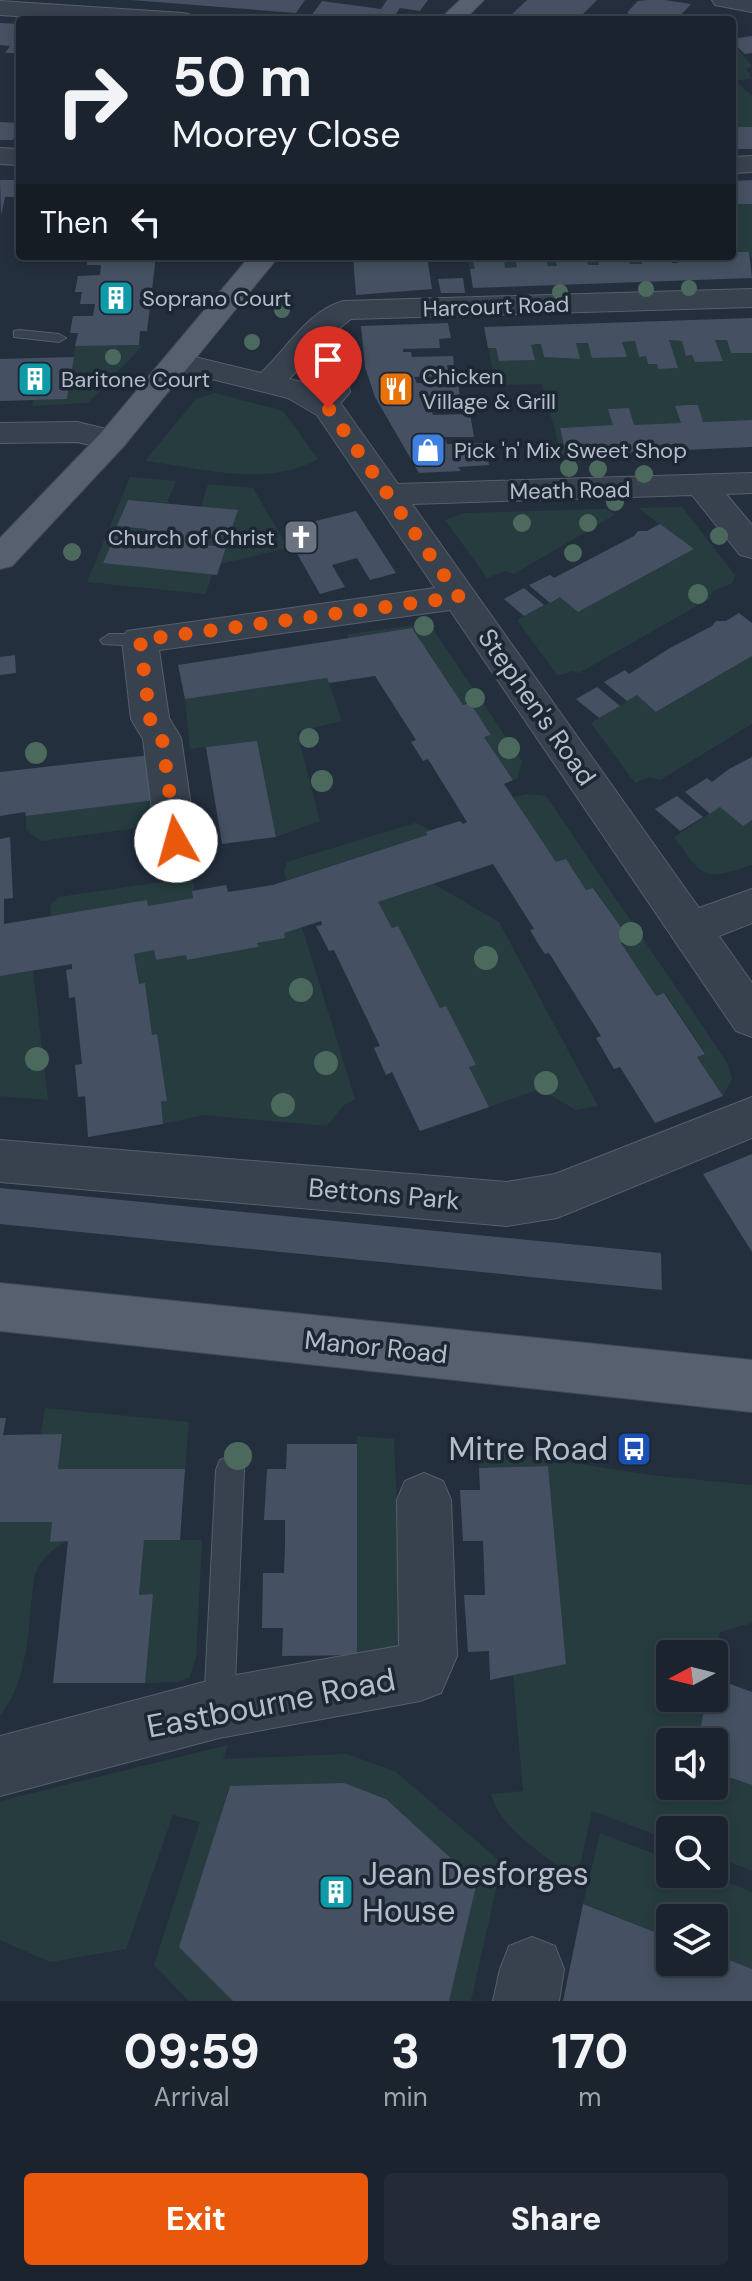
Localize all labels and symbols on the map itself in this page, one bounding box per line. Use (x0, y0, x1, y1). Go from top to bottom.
building icon: Soprano Court (97, 279, 135, 317)
place label: Soprano Court (142, 284, 291, 313)
street label: Harcourt Road (422, 289, 570, 324)
pin (294, 326, 362, 408)
building icon: Baritone Court (16, 360, 54, 398)
place label: Chicken Village & Grill (422, 362, 556, 416)
place label: Baritone Court (61, 365, 210, 394)
restaurant icon: Chicken Village & Grill (377, 370, 415, 408)
shop icon: Pick 'n' Mix Sweet Shop (409, 431, 447, 469)
place label: Pick 'n' Mix Sweet Shop (454, 436, 687, 465)
street label: Meath Road (509, 475, 631, 506)
church icon: Church of Christ (282, 518, 320, 556)
place label: Church of Christ (108, 523, 275, 552)
street label: Stephen's Road (470, 622, 604, 792)
position arrow (134, 799, 218, 883)
street label: Bettons Park (307, 1170, 461, 1218)
street label: Manor Road (303, 1323, 449, 1371)
place label: Mitre Road (448, 1428, 608, 1470)
bus stop icon: Mitre Road (615, 1430, 653, 1468)
north arrow (656, 1640, 728, 1712)
street label: Eastbourne Road (143, 1658, 399, 1748)
place label: Jean Desforges House (362, 1853, 589, 1932)
building icon: Jean Desforges House (317, 1873, 355, 1911)

